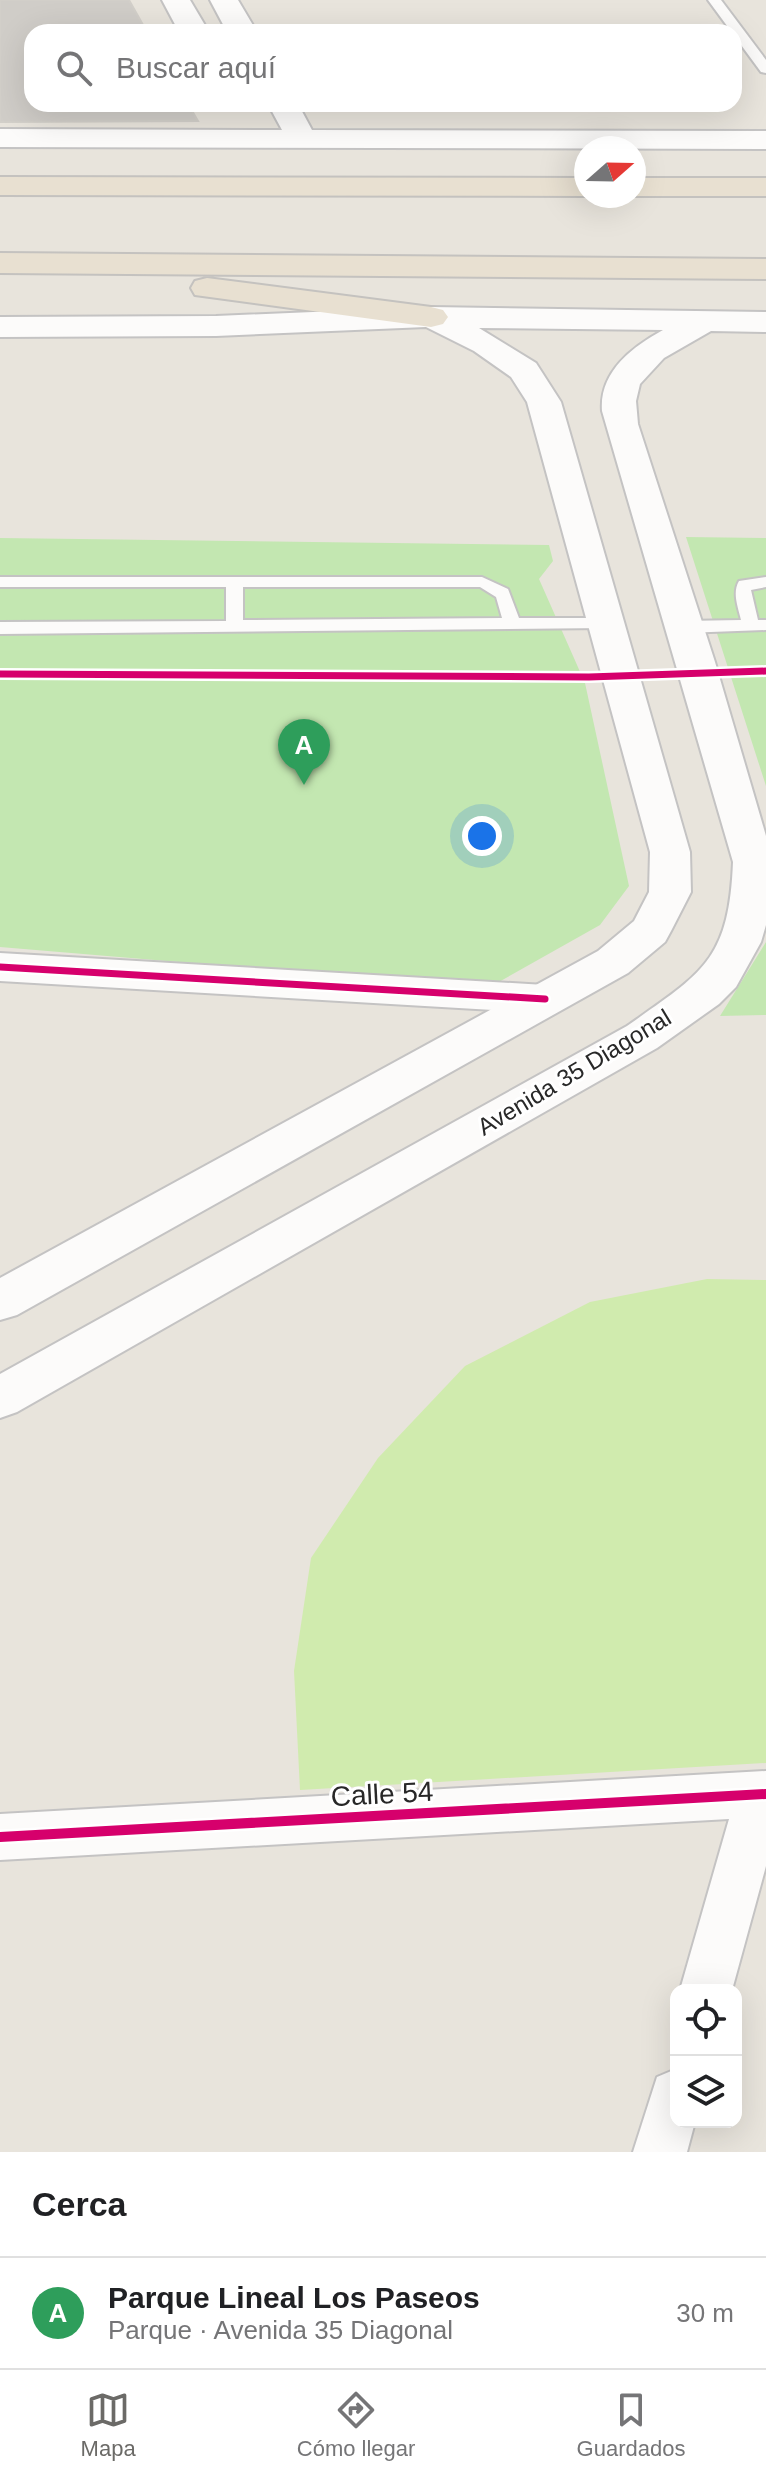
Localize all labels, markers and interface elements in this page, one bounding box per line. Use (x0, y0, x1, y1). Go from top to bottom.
search box (24, 24, 742, 112)
icon: search (52, 46, 96, 90)
text: Buscar aquí (116, 51, 276, 84)
north arrow (574, 136, 646, 208)
pin: A (278, 719, 330, 785)
your location (462, 816, 502, 856)
street label: Avenida 35 Diagonal (472, 1004, 676, 1140)
street label: Calle 54 (330, 1776, 434, 1812)
map controls (670, 1984, 742, 2128)
button: locate (670, 1984, 742, 2056)
button: layers (670, 2056, 742, 2128)
text: Cerca (32, 2185, 127, 2223)
text: Parque Lineal Los Paseos (108, 2281, 480, 2314)
text: A (49, 2298, 67, 2328)
text: 30 m (676, 2298, 734, 2328)
text: Parque · Avenida 35 Diagonal (108, 2315, 453, 2345)
tab: Mapa (81, 2388, 136, 2462)
tab: Cómo llegar (297, 2388, 415, 2462)
tab: Guardados (577, 2388, 685, 2462)

